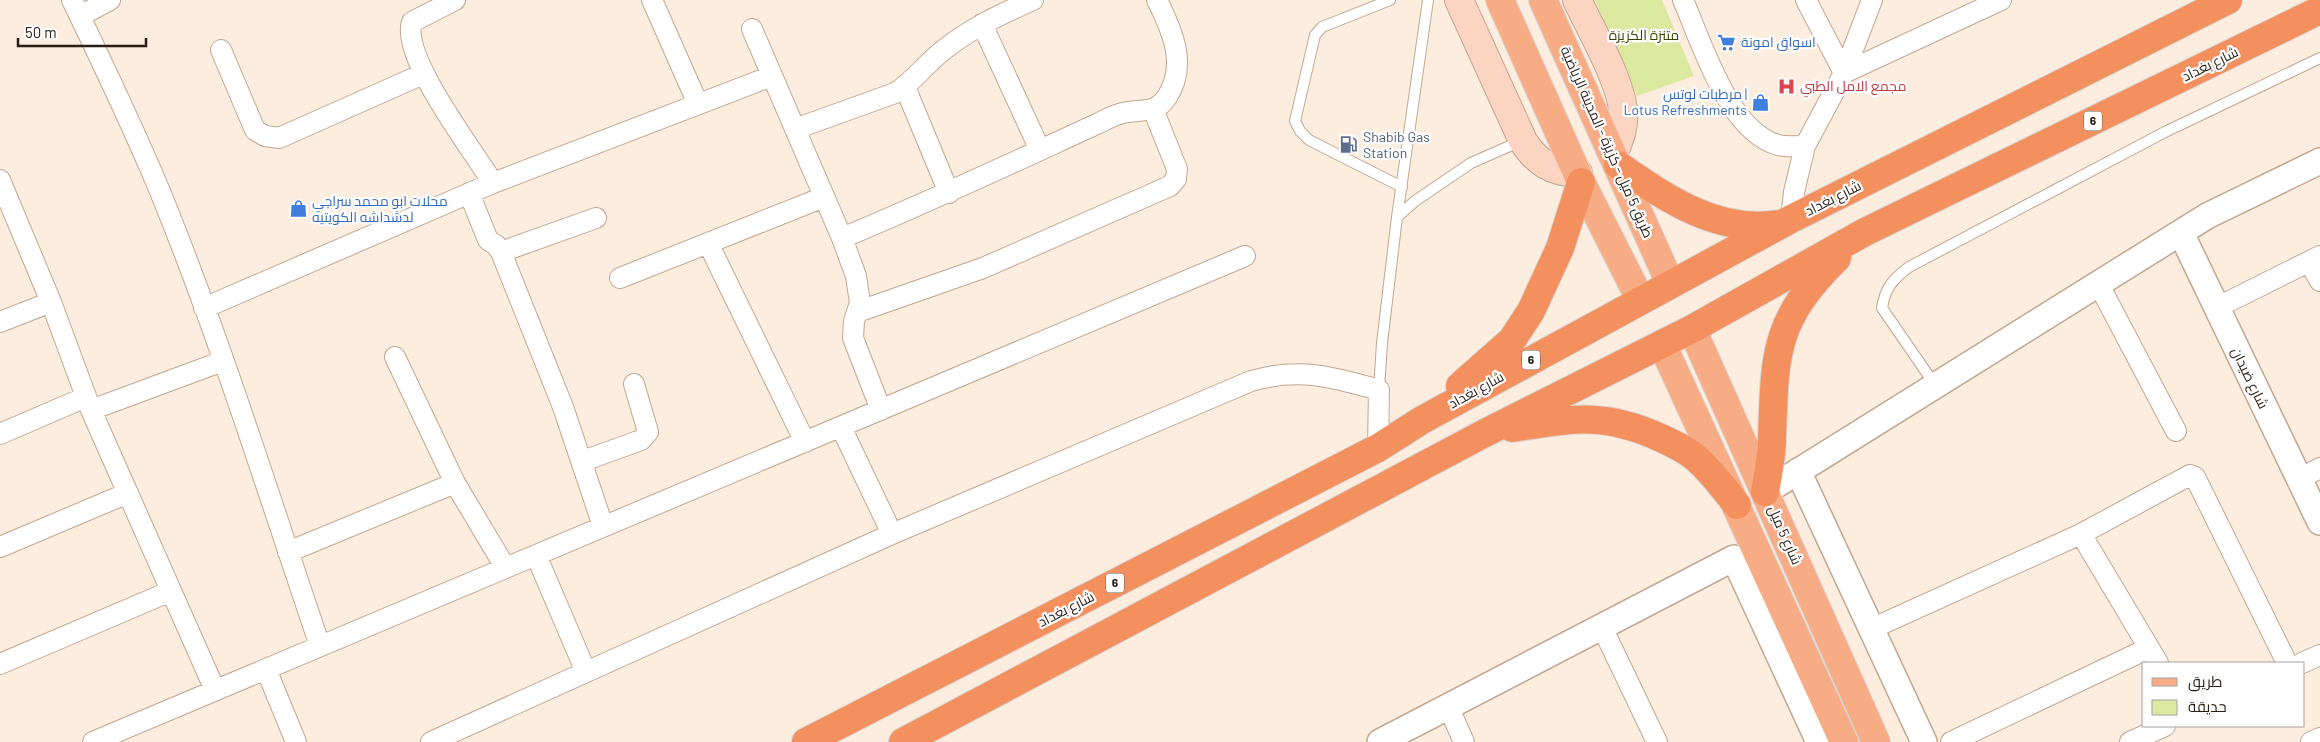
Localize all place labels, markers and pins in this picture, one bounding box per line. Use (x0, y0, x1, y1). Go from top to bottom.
supermarket icon: اسواق امونة (1717, 32, 1737, 52)
place label: اسواق امونة (1741, 33, 1816, 51)
hospital icon: مجمع الامل الطبي (1776, 76, 1796, 96)
place label: مجمع الامل الطبي (1800, 77, 1907, 98)
place label: مرطبات لوتس | Lotus Refreshments (1624, 85, 1747, 118)
shop icon: مرطبات لوتس | Lotus Refreshments (1751, 92, 1771, 112)
place label: Shabib Gas Station (1363, 128, 1430, 161)
fuel station icon: Shabib Gas Station (1339, 135, 1359, 155)
place label: محلات ابو محمد سراجي لدشداشه الكويتيه (312, 192, 448, 225)
shop icon: محلات ابو محمد سراجي لدشداشه الكويتيه (288, 199, 308, 219)

